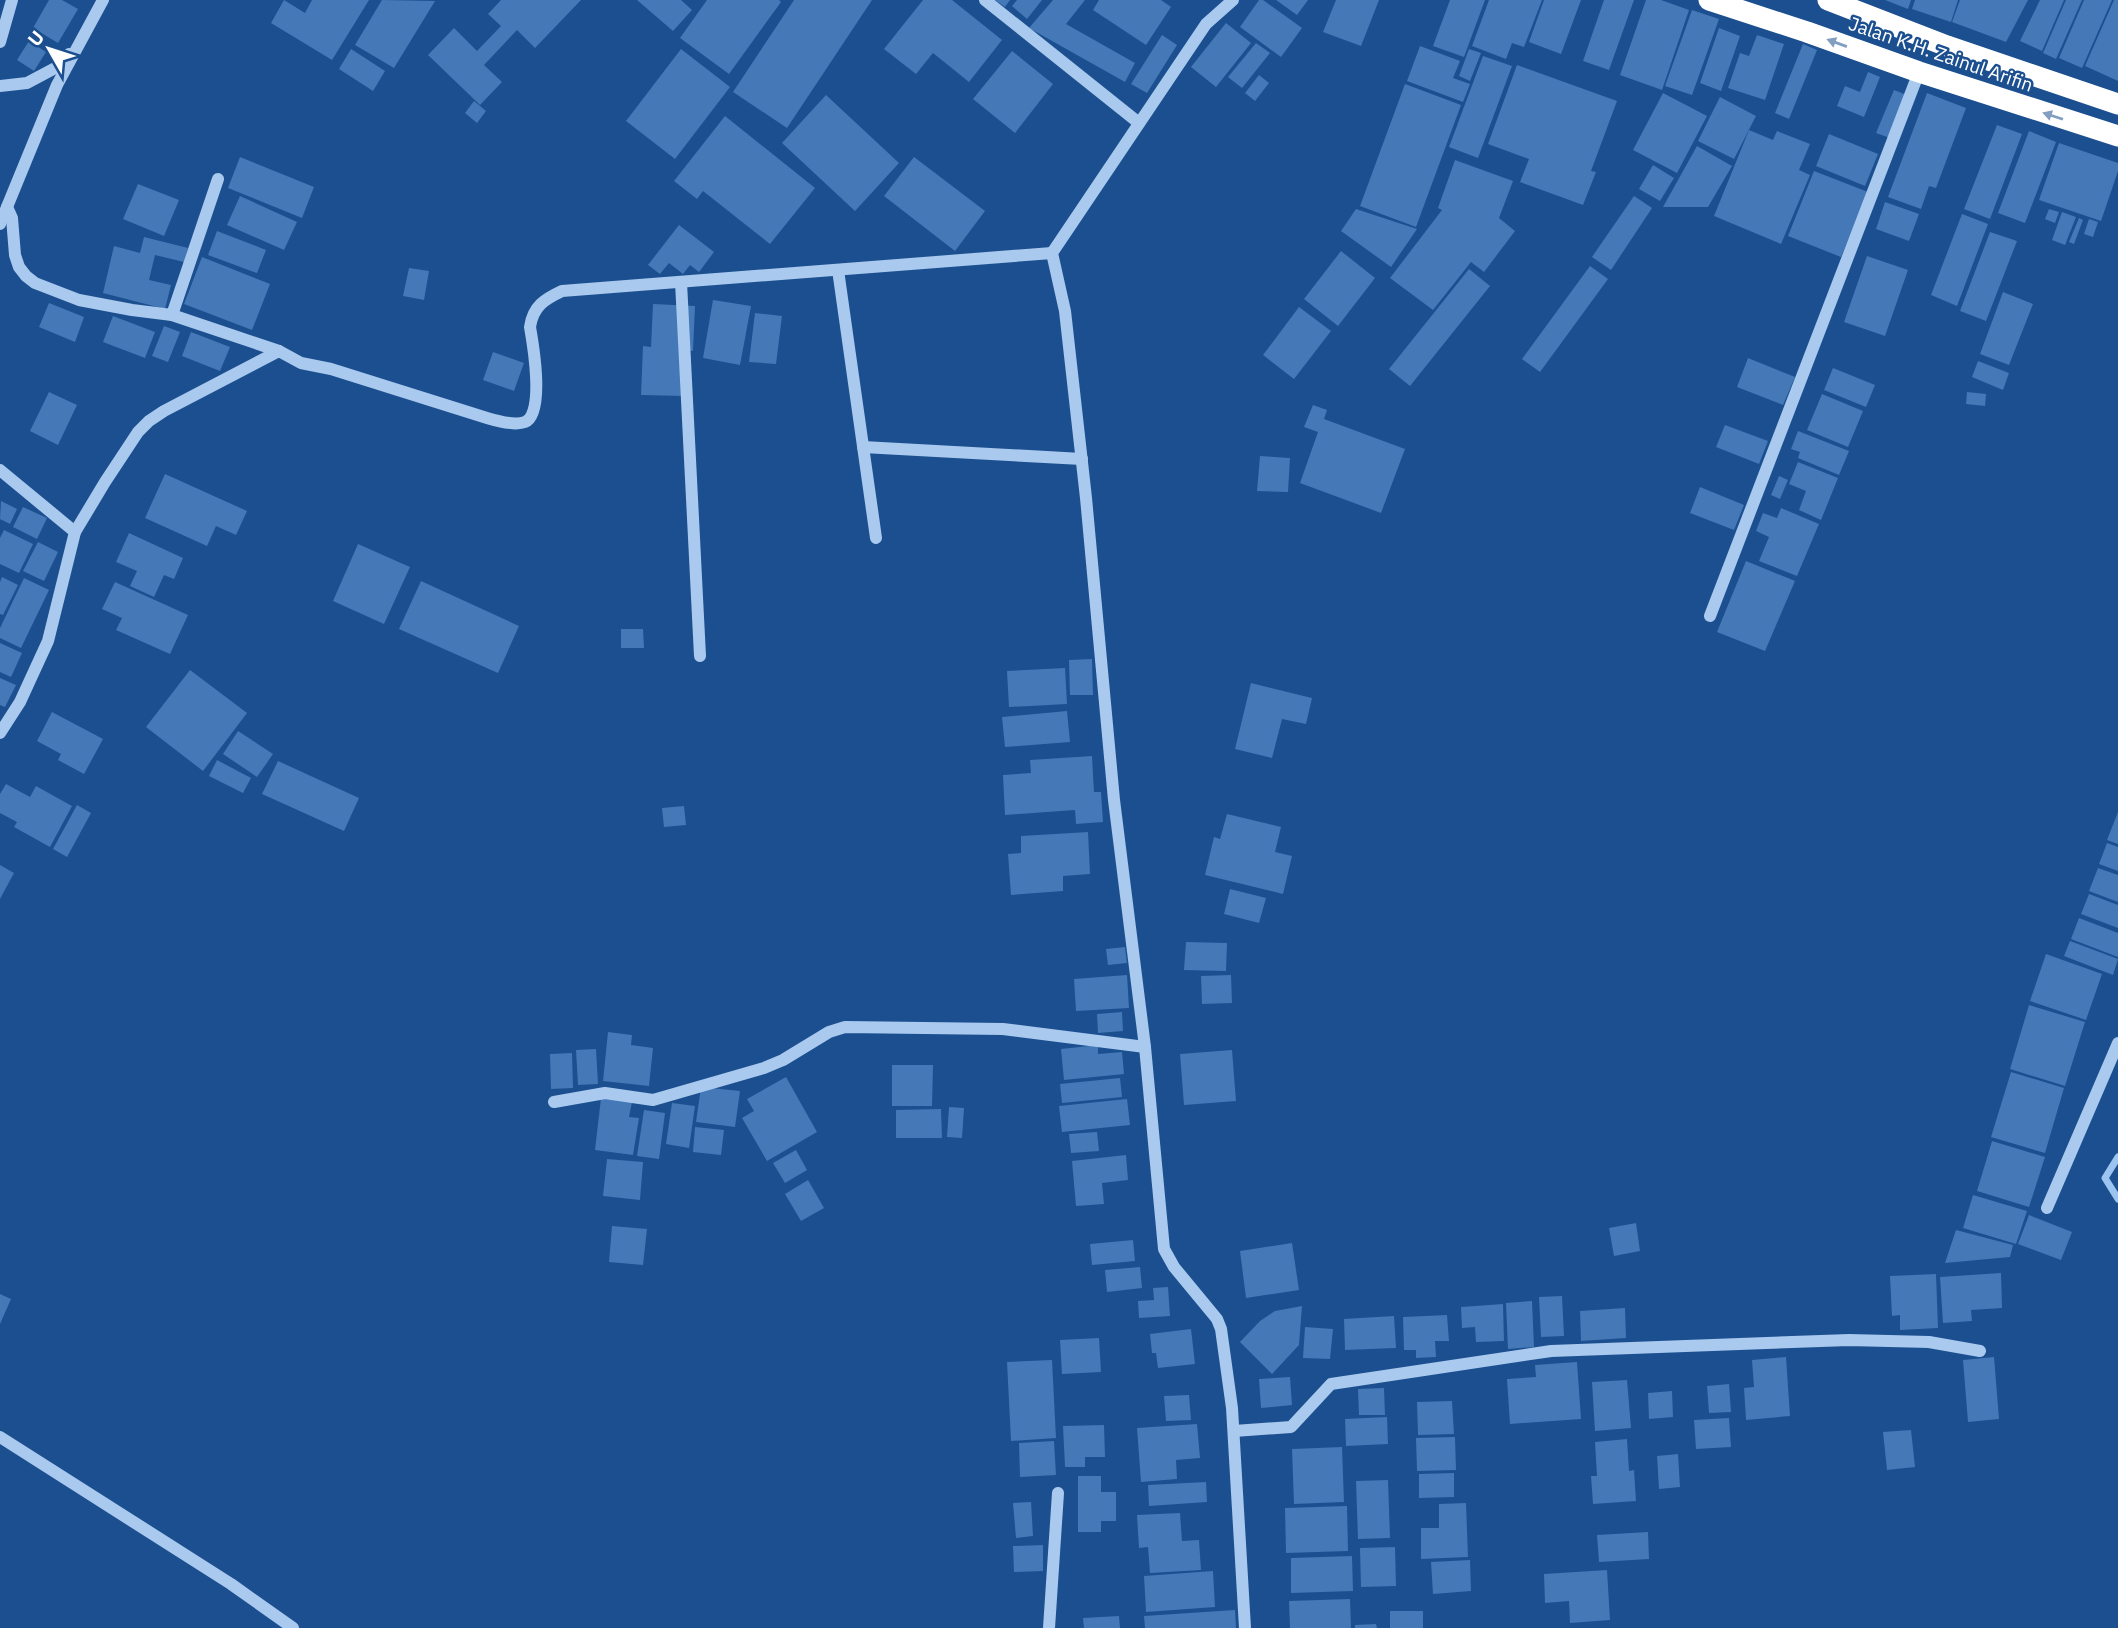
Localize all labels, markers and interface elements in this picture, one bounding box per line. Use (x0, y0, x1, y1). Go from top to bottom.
street label: Jalan K.H. Zainul Arifin (1846, 11, 2036, 97)
north arrow (14, 14, 84, 84)
text: U (22, 26, 49, 51)
one-way arrow (1827, 37, 1848, 48)
one-way arrow (2042, 110, 2063, 120)

